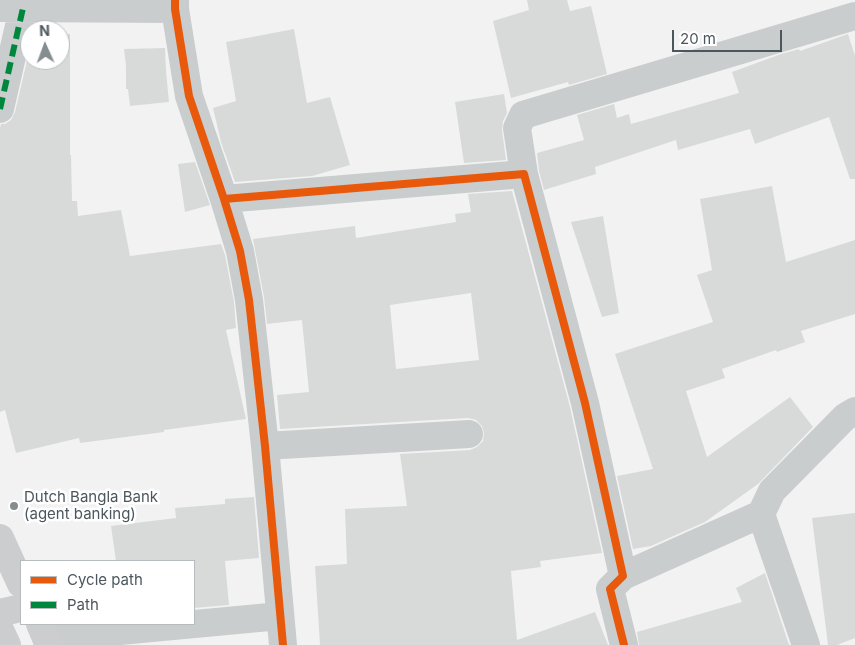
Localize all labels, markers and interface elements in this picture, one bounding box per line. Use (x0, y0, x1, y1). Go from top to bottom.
north arrow (20, 20, 70, 70)
scale bar (675, 20, 785, 52)
text: N (39, 22, 50, 39)
text: 20 m (680, 29, 716, 48)
place label: Dutch Bangla Bank (agent banking) (24, 488, 158, 523)
marker: Dutch Bangla Bank (agent banking) (8, 500, 20, 512)
legend (20, 560, 195, 625)
text: Cycle path (67, 570, 143, 589)
text: Path (67, 595, 99, 614)

